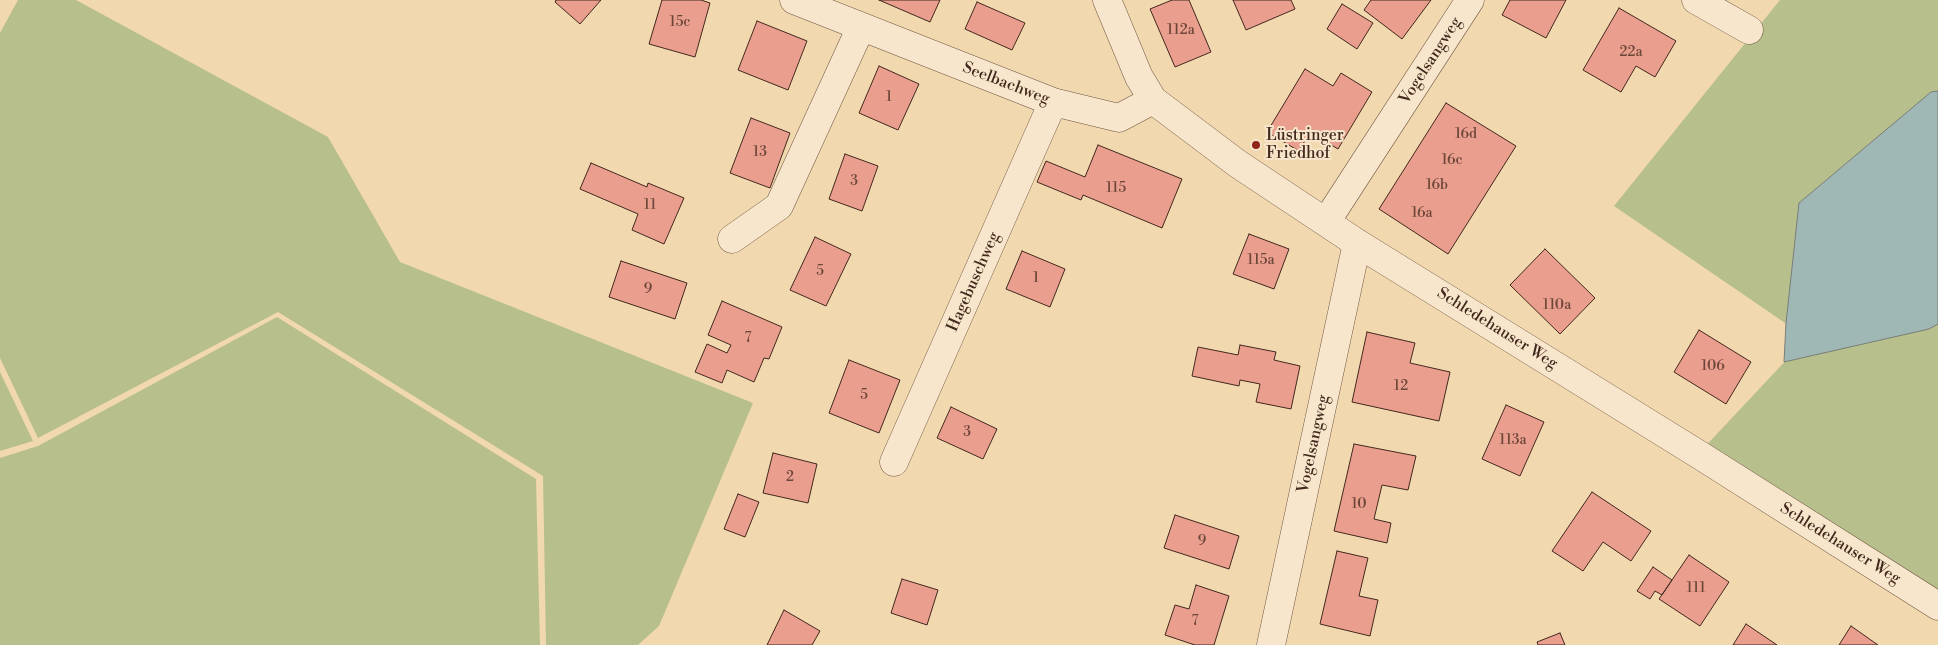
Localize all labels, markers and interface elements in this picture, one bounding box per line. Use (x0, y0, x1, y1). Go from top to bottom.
street label: Vogelsangweg (1396, 14, 1466, 108)
house number: 15c (670, 15, 690, 31)
house number: 112a (1167, 23, 1195, 39)
house number: 22a (1619, 45, 1643, 61)
street label: Seelbachweg (960, 59, 1052, 109)
house number: 1 (886, 90, 892, 106)
place label: Lüstringer Friedhof (1266, 126, 1344, 164)
house number: 16d (1455, 127, 1477, 143)
marker: Lüstringer Friedhof (1250, 139, 1262, 151)
house number: 13 (753, 145, 767, 161)
house number: 16c (1441, 153, 1463, 169)
house number: 3 (850, 174, 858, 190)
house number: 16b (1426, 178, 1448, 194)
house number: 115 (1106, 181, 1126, 197)
house number: 11 (644, 198, 656, 214)
house number: 16a (1411, 206, 1433, 222)
street label: Hagebuschweg (943, 229, 1005, 335)
house number: 115a (1247, 253, 1275, 269)
house number: 5 (816, 264, 824, 280)
house number: 1 (1033, 271, 1039, 287)
house number: 9 (644, 282, 652, 298)
street label: Schledehauser Weg (1433, 284, 1561, 374)
house number: 110a (1543, 298, 1571, 314)
house number: 7 (744, 331, 752, 347)
house number: 106 (1701, 359, 1725, 375)
house number: 12 (1394, 379, 1408, 395)
house number: 5 (860, 388, 868, 404)
street label: Vogelsangweg (1294, 393, 1334, 495)
house number: 3 (963, 425, 971, 441)
house number: 113a (1499, 433, 1527, 449)
house number: 2 (786, 470, 794, 486)
house number: 10 (1352, 497, 1366, 513)
street label: Schledehauser Weg (1776, 499, 1904, 589)
house number: 9 (1198, 534, 1206, 550)
house number: 111 (1687, 581, 1705, 597)
house number: 7 (1191, 614, 1199, 630)

